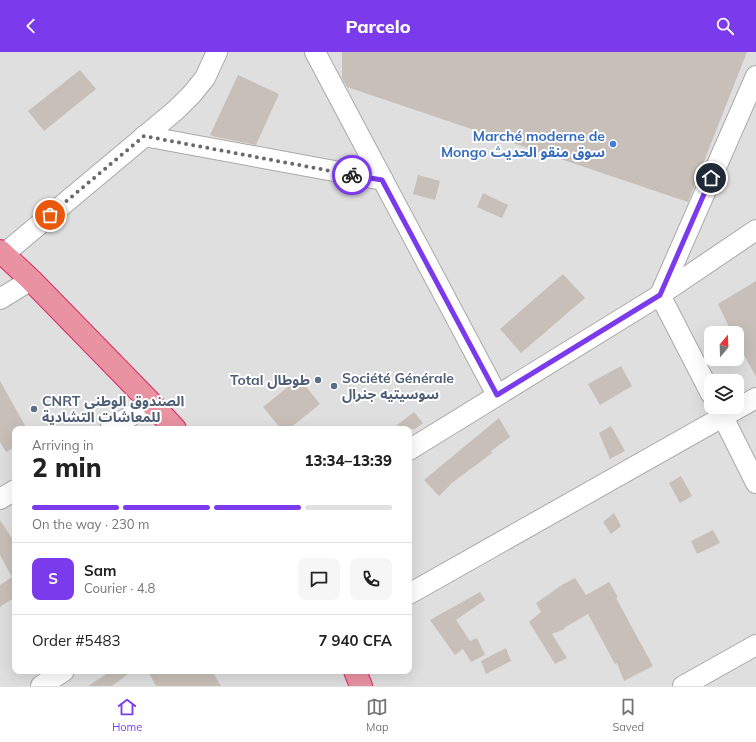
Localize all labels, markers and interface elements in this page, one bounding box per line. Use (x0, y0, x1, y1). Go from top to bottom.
icon: back (20, 15, 42, 37)
text: Parcelo (345, 15, 411, 38)
icon: search (714, 15, 736, 37)
place label: Marché moderne de Mongo سوق منقو الحديث (441, 127, 605, 161)
marker: Marché moderne de Mongo سوق منقو الحديث (608, 139, 618, 149)
courier (332, 155, 372, 195)
pin (694, 161, 728, 195)
icon: bike (341, 164, 363, 186)
icon: home (700, 167, 722, 189)
pin (33, 198, 67, 232)
icon: bag (39, 204, 61, 226)
north arrow (704, 326, 744, 366)
map controls (704, 326, 744, 414)
place label: Société Générale سوسيتيه جنرال (342, 369, 454, 403)
place label: Total طوطال (230, 371, 310, 389)
button: layers (704, 374, 744, 414)
marker: Total طوطال (313, 375, 323, 385)
marker: Société Générale سوسيتيه جنرال (329, 381, 339, 391)
place label: CNRT الصندوق الوطني للمعاشات التشادية (42, 392, 184, 426)
marker: CNRT الصندوق الوطني للمعاشات التشادية (29, 404, 39, 414)
text: Arriving in (32, 437, 94, 453)
text: 2 min (32, 451, 102, 484)
text: 13:34–13:39 (305, 451, 392, 470)
text: On the way · 230 m (32, 516, 149, 532)
button: chat (298, 558, 340, 600)
button: phone (350, 558, 392, 600)
text: Sam (84, 561, 116, 580)
text: S (48, 569, 58, 588)
text: Courier · 4.8 (84, 580, 155, 596)
text: Order #5483 (32, 631, 120, 650)
text: 7 940 CFA (318, 631, 392, 650)
tab: Home (112, 696, 142, 734)
tab: Map (366, 696, 389, 734)
tab: Saved (612, 696, 644, 734)

